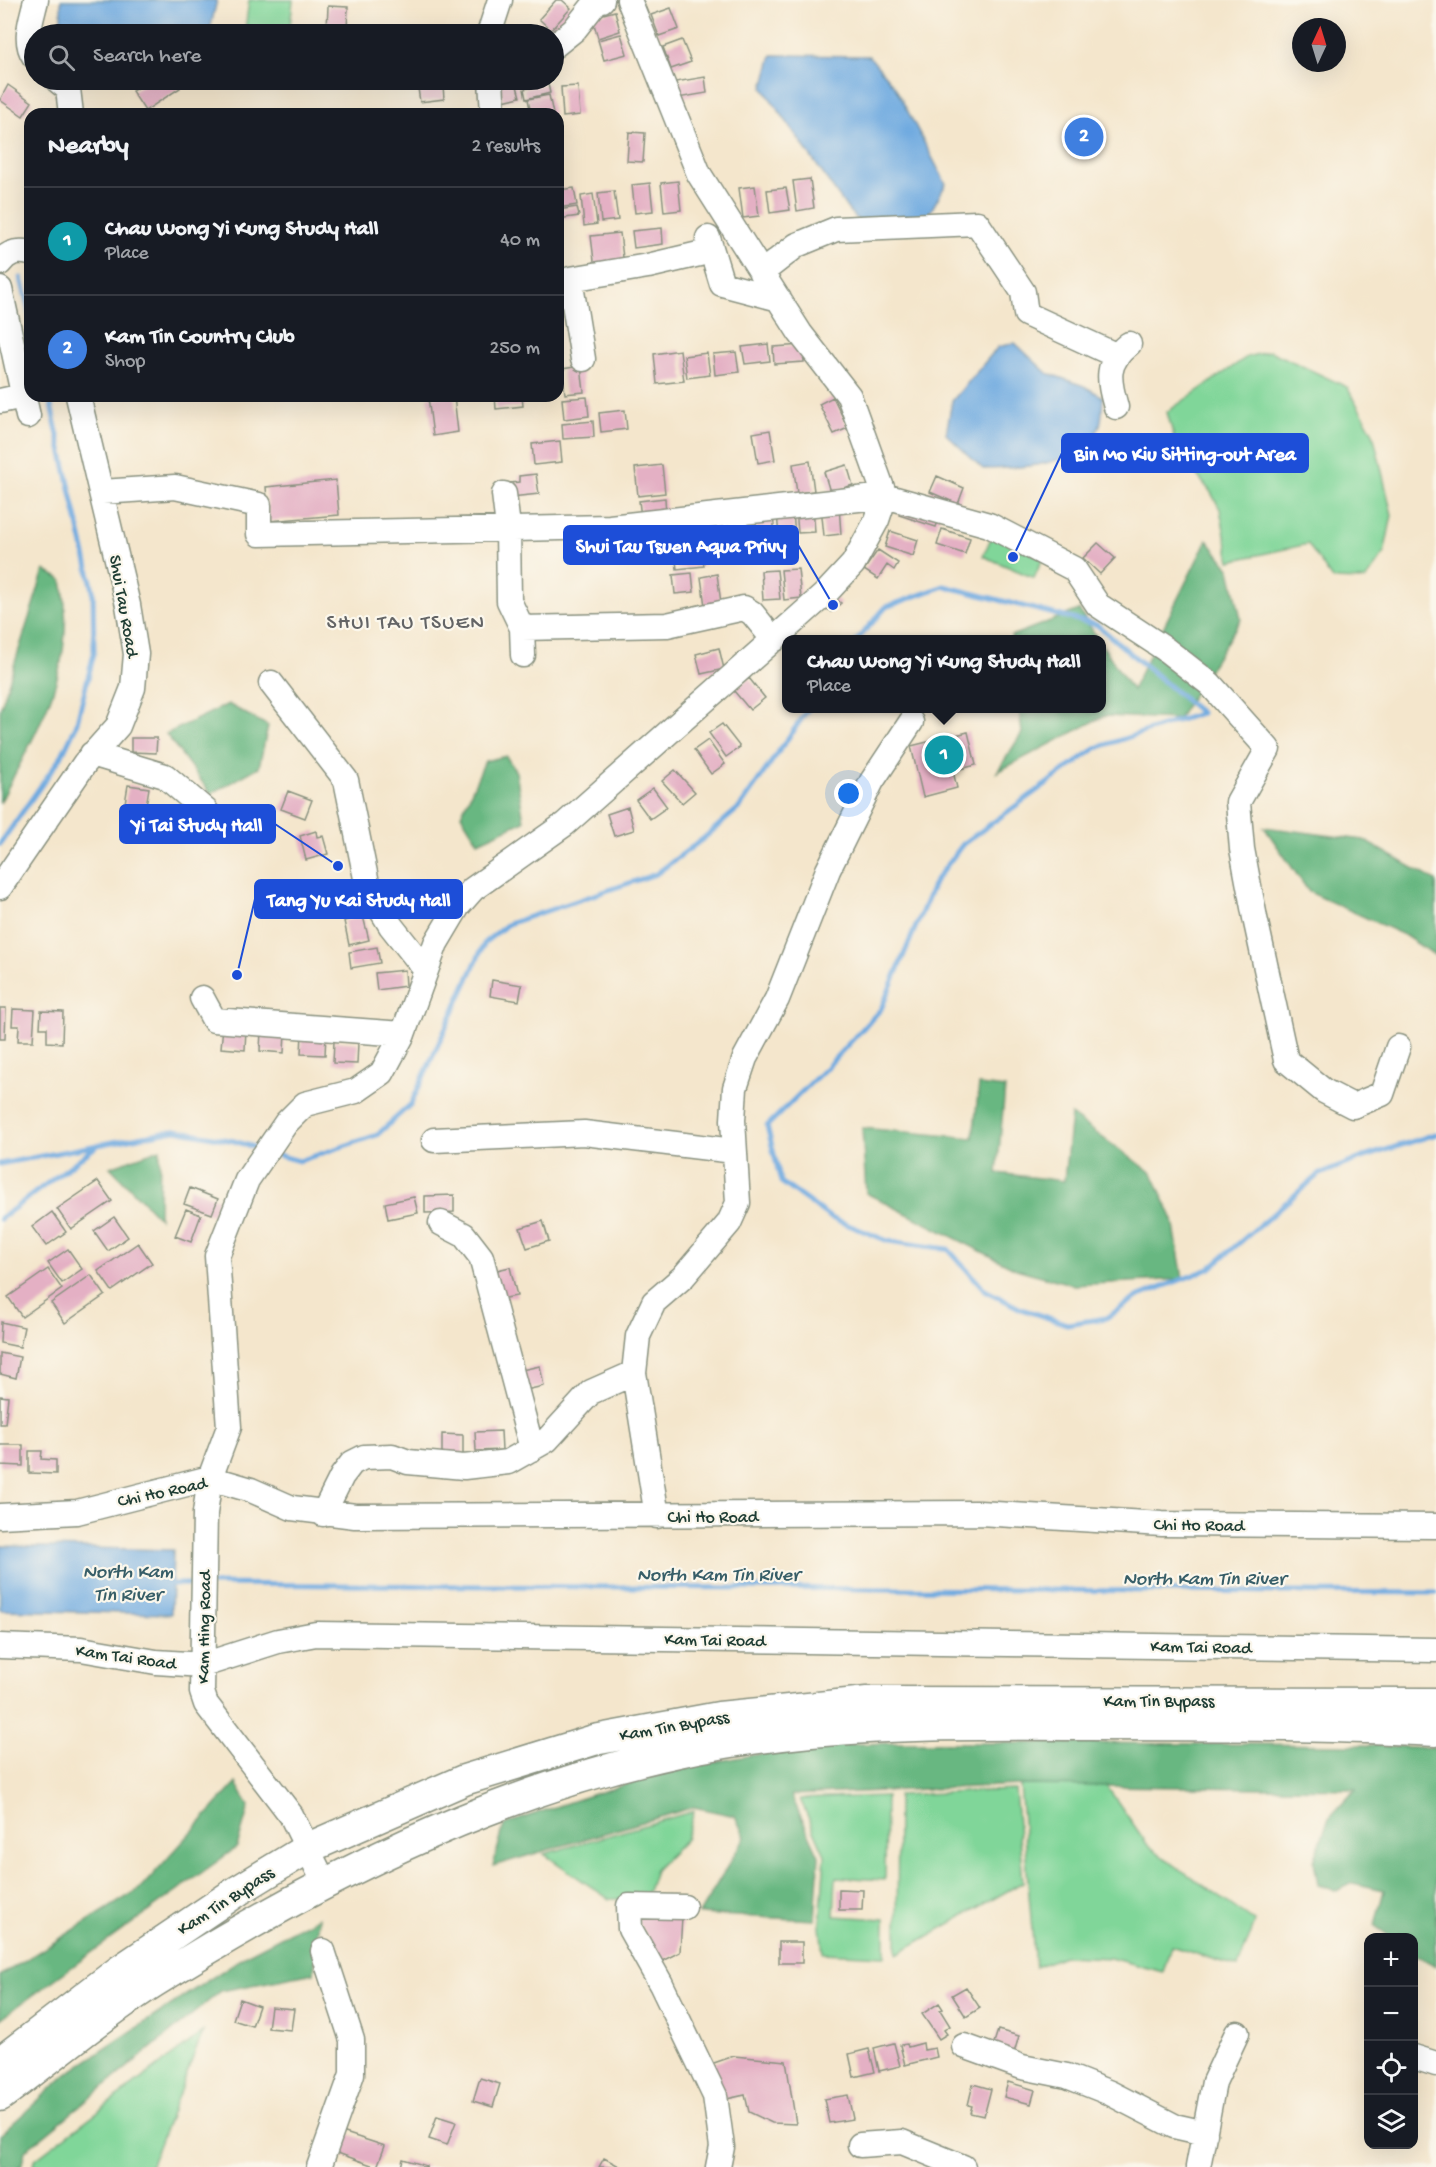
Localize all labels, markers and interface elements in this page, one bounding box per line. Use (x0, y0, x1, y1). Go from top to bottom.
north arrow (1292, 18, 1346, 72)
search box (24, 24, 564, 90)
icon: search (45, 41, 78, 74)
text: Search here (93, 44, 201, 70)
pin: 2 (1064, 114, 1104, 160)
text: Nearby (48, 132, 129, 163)
text: 2 results (471, 136, 540, 159)
text: Chau Wong Yi Kung Study Hall (105, 217, 379, 243)
text: 1 (63, 230, 72, 253)
text: 40 m (500, 230, 540, 253)
text: Place (105, 243, 149, 266)
text: Kam Tin Country Club (105, 325, 295, 351)
text: 2 (63, 338, 72, 361)
text: 250 m (489, 338, 540, 361)
text: Shop (105, 351, 145, 374)
callout: Bin Mo Kiu Sitting-out Area (1062, 434, 1308, 472)
text: Bin Mo Kiu Sitting-out Area (1073, 445, 1297, 468)
callout: Shui Tau Tsuen Aqua Privy (564, 526, 798, 564)
text: Shui Tau Tsuen Aqua Privy (576, 537, 786, 560)
street label: Shui Tau Road (103, 554, 142, 661)
district label: SHUI TAU TSUEN (326, 612, 486, 637)
popup (782, 635, 1106, 713)
text: Chau Wong Yi Kung Study Hall (807, 650, 1081, 676)
text: Place (807, 676, 851, 699)
pin: 1 (924, 732, 964, 777)
your location (834, 779, 863, 808)
callout: Yi Tai Study Hall (120, 805, 275, 843)
text: Yi Tai Study Hall (130, 816, 263, 839)
callout: Tang Yu Kai Study Hall (255, 880, 462, 918)
text: Tang Yu Kai Study Hall (265, 891, 451, 914)
street label: Chi Ho Road (116, 1473, 211, 1513)
street label: Chi Ho Road (668, 1508, 760, 1529)
street label: Chi Ho Road (1153, 1515, 1246, 1538)
water label: North Kam Tin River (83, 1562, 174, 1608)
water label: North Kam Tin River (637, 1565, 803, 1588)
street label: Kam Hing Road (194, 1569, 217, 1684)
water label: North Kam Tin River (1123, 1569, 1289, 1592)
street label: Kam Tai Road (664, 1630, 767, 1653)
street label: Kam Tai Road (1150, 1637, 1253, 1660)
street label: Kam Tai Road (74, 1641, 179, 1676)
street label: Kam Tin Bypass (1104, 1692, 1216, 1713)
street label: Kam Tin Bypass (618, 1707, 732, 1747)
street label: Kam Tin Bypass (174, 1862, 280, 1941)
map controls (1364, 1933, 1418, 2149)
button: + (1364, 1933, 1418, 1987)
button: − (1364, 1987, 1418, 2041)
button: locate (1364, 2041, 1418, 2095)
button: layers (1364, 2095, 1418, 2149)

